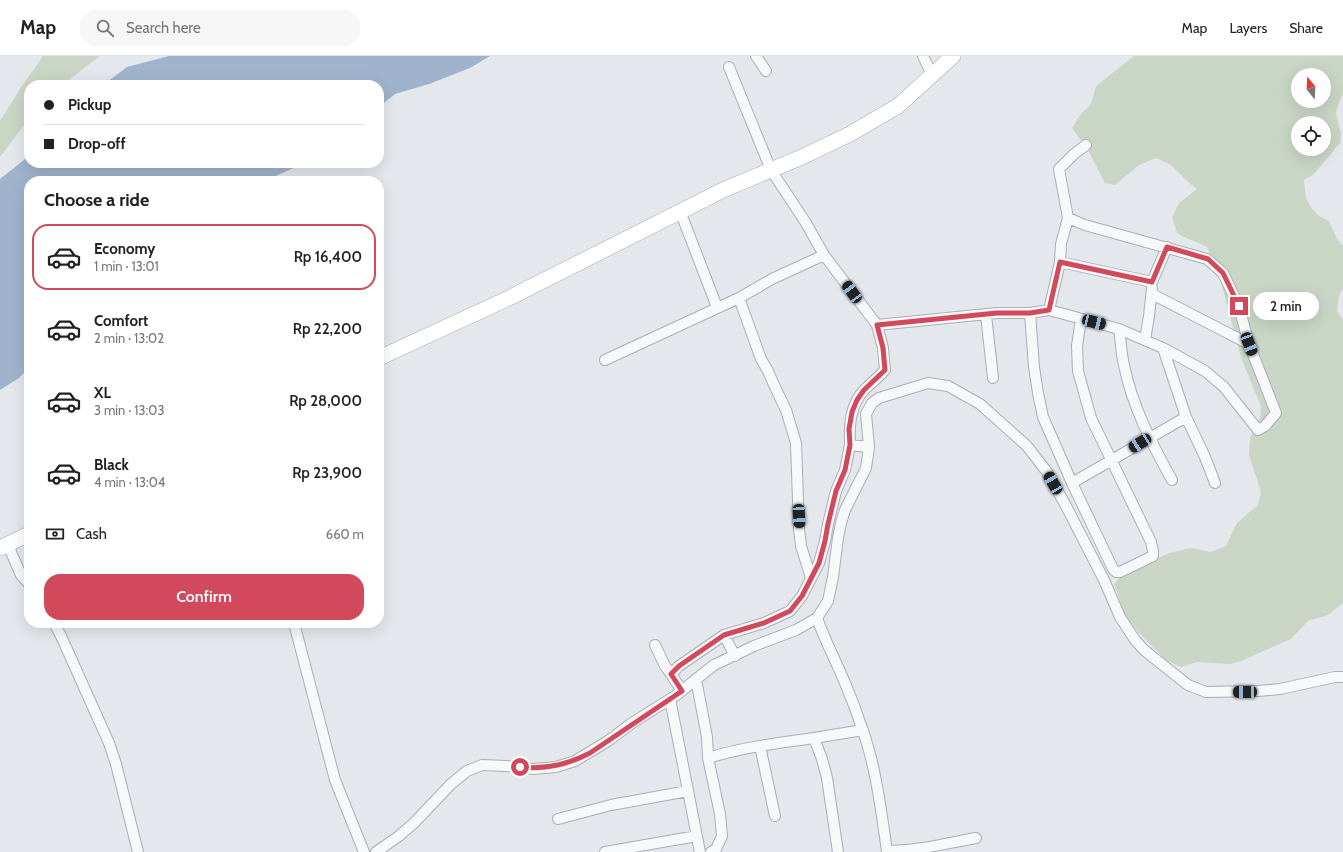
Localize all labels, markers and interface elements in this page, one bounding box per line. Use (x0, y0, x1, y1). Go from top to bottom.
search box (80, 10, 360, 46)
text: Map (20, 16, 56, 39)
icon: search (94, 17, 116, 39)
text: Search here (126, 19, 201, 37)
text: Map (1182, 19, 1207, 37)
text: Layers (1229, 19, 1267, 37)
text: Share (1289, 19, 1323, 37)
north arrow (1291, 68, 1331, 108)
map controls (1291, 68, 1331, 156)
text: Pickup (68, 96, 111, 114)
button: locate (1291, 116, 1331, 156)
text: Drop-off (68, 135, 126, 153)
text: Choose a ride (44, 189, 149, 211)
icon: car (46, 239, 82, 275)
text: Economy (94, 240, 155, 258)
text: Rp 16,400 (294, 248, 362, 266)
text: 1 min · 13:01 (94, 258, 159, 274)
car (840, 279, 864, 305)
callout: 2 min (1253, 292, 1319, 320)
route end (1230, 297, 1248, 315)
text: 2 min (1270, 298, 1302, 314)
icon: car (46, 311, 82, 347)
text: Comfort (94, 312, 148, 330)
car (1081, 313, 1107, 331)
text: Rp 22,200 (293, 320, 362, 338)
text: 2 min · 13:02 (94, 330, 164, 346)
car (1239, 331, 1259, 357)
icon: car (46, 383, 82, 419)
text: XL (94, 384, 111, 402)
text: Rp 28,000 (289, 392, 362, 410)
text: 3 min · 13:03 (94, 402, 164, 418)
car (1127, 432, 1153, 454)
icon: car (46, 455, 82, 491)
text: Black (94, 456, 129, 474)
text: Rp 23,900 (292, 464, 362, 482)
car (1042, 470, 1064, 496)
text: 4 min · 13:04 (94, 474, 165, 490)
car (792, 504, 806, 528)
icon: cash (44, 523, 66, 545)
text: Cash (76, 525, 107, 543)
text: 660 m (326, 526, 364, 542)
button: Confirm (44, 574, 364, 620)
car (1233, 686, 1257, 698)
route start (511, 758, 529, 776)

